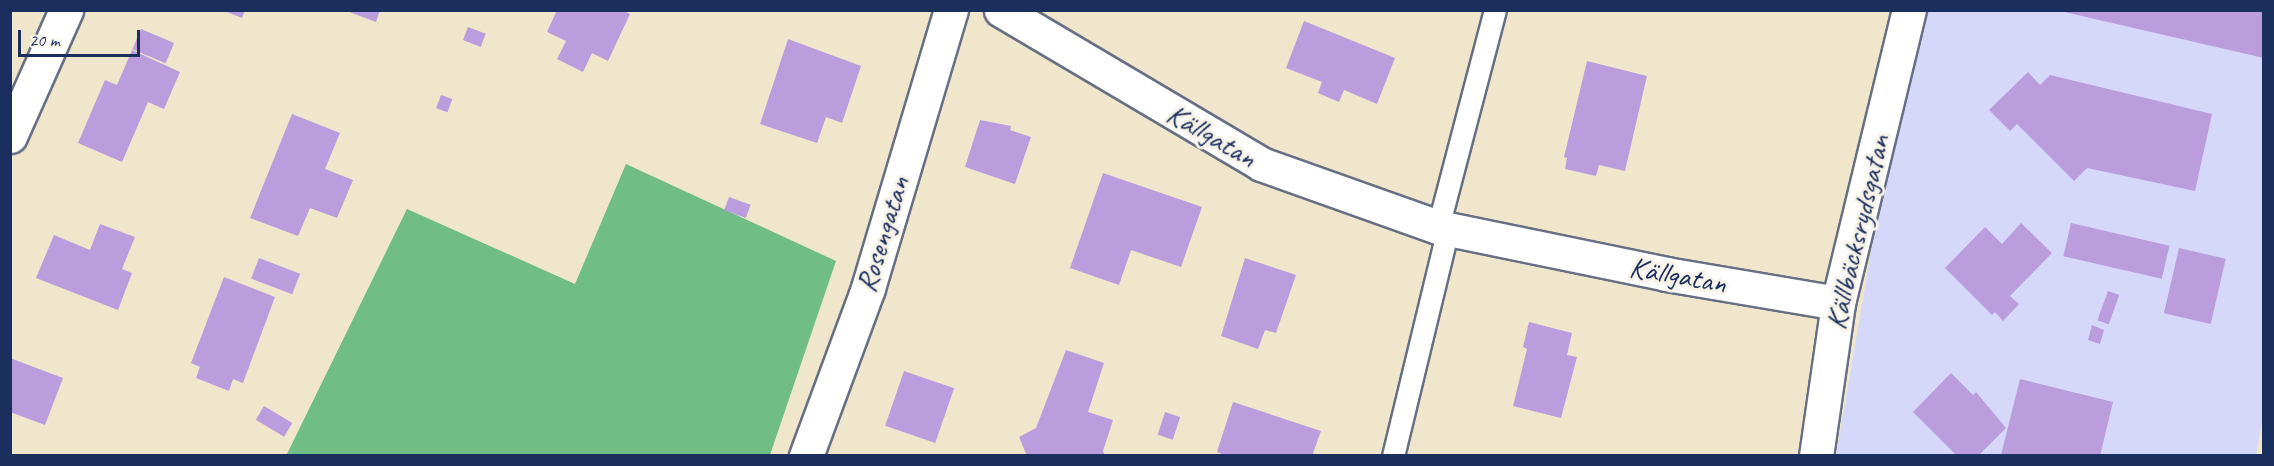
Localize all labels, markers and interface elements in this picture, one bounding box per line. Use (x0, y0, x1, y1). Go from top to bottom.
scale bar (21, 18, 142, 56)
text: 20 m (29, 29, 60, 51)
street label: Källgatan (1161, 95, 1263, 175)
street label: Källbäcksrydsgatan (1817, 131, 1897, 333)
street label: Rosengatan (847, 172, 917, 296)
street label: Källgatan (1627, 249, 1729, 301)

